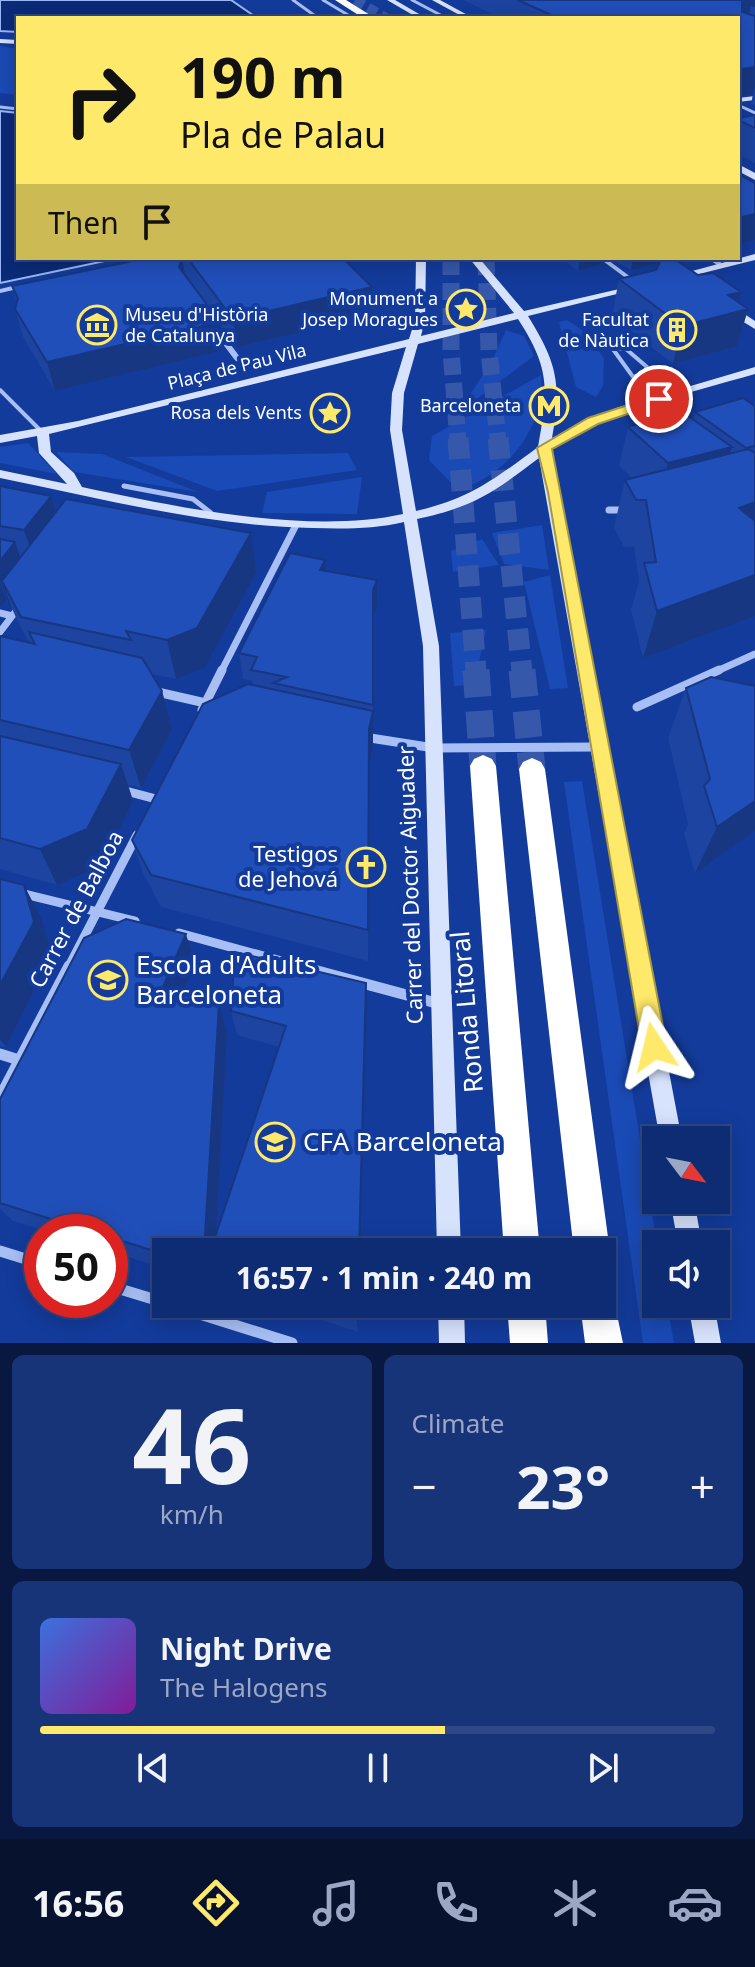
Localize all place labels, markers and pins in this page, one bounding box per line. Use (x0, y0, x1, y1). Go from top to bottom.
place label: Monument a Josep Moragues (300, 286, 438, 331)
place icon: Monument a Josep Moragues (445, 288, 487, 330)
place label: Museu d'Història de Catalunya (125, 302, 268, 347)
museum icon: Museu d'Història de Catalunya (76, 304, 118, 346)
place label: Facultat de Nàutica (558, 307, 649, 352)
building icon: Facultat de Nàutica (656, 309, 698, 351)
pin (625, 365, 693, 433)
metro station icon: Barceloneta (528, 385, 570, 427)
place icon: Rosa dels Vents (309, 392, 351, 434)
place label: Barceloneta (420, 393, 521, 417)
place label: Rosa dels Vents (171, 400, 302, 424)
place label: Testigos de Jehová (238, 838, 338, 893)
church icon: Testigos de Jehová (345, 846, 387, 888)
place label: Escola d'Adults Barceloneta (136, 946, 316, 1012)
school or university icon: Escola d'Adults Barceloneta (87, 959, 129, 1001)
school or university icon: CFA Barceloneta (254, 1121, 296, 1163)
place label: CFA Barceloneta (303, 1123, 502, 1159)

